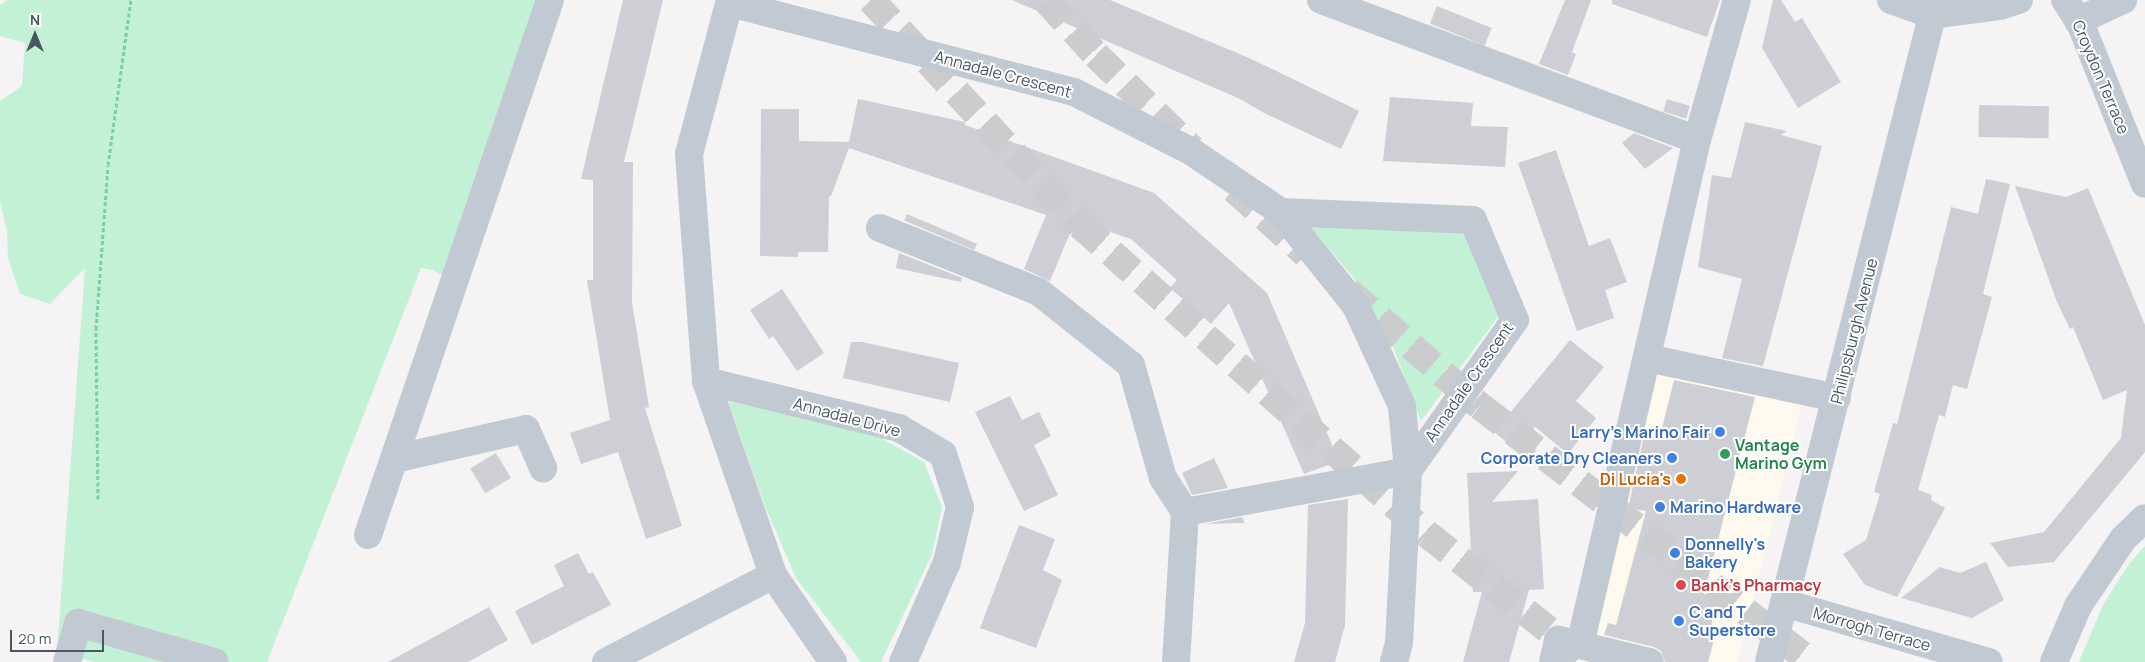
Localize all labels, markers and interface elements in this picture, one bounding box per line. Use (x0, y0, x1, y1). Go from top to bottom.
north arrow (10, 10, 60, 60)
text: N (30, 10, 40, 29)
street label: Croydon Terrace (2068, 17, 2134, 137)
street label: Annadale Crescent (932, 46, 1074, 102)
street label: Philipsburgh Avenue (1827, 256, 1881, 406)
street label: Annadale Crescent (1421, 319, 1517, 445)
street label: Annadale Drive (791, 393, 903, 441)
place label: Larry's Marino Fair (1571, 422, 1710, 442)
marker: Larry's Marino Fair (1714, 426, 1726, 438)
place label: Vantage Marino Gym (1735, 435, 1827, 473)
place label: Corporate Dry Cleaners (1481, 448, 1662, 468)
marker: Vantage Marino Gym (1719, 448, 1731, 460)
marker: Corporate Dry Cleaners (1666, 452, 1678, 464)
place label: Di Lucia's (1600, 469, 1671, 489)
marker: Di Lucia's (1675, 473, 1687, 485)
place label: Marino Hardware (1670, 497, 1801, 517)
marker: Marino Hardware (1654, 501, 1666, 513)
place label: Donnelly's Bakery (1685, 534, 1765, 572)
marker: Donnelly's Bakery (1669, 547, 1681, 559)
place label: Bank's Pharmacy (1691, 575, 1821, 595)
marker: Bank's Pharmacy (1675, 579, 1687, 591)
place label: C and T Superstore (1689, 602, 1776, 640)
street label: Morrogh Terrace (1811, 603, 1933, 655)
marker: C and T Superstore (1673, 615, 1685, 627)
scale bar (12, 620, 106, 652)
text: 20 m (18, 628, 51, 649)

